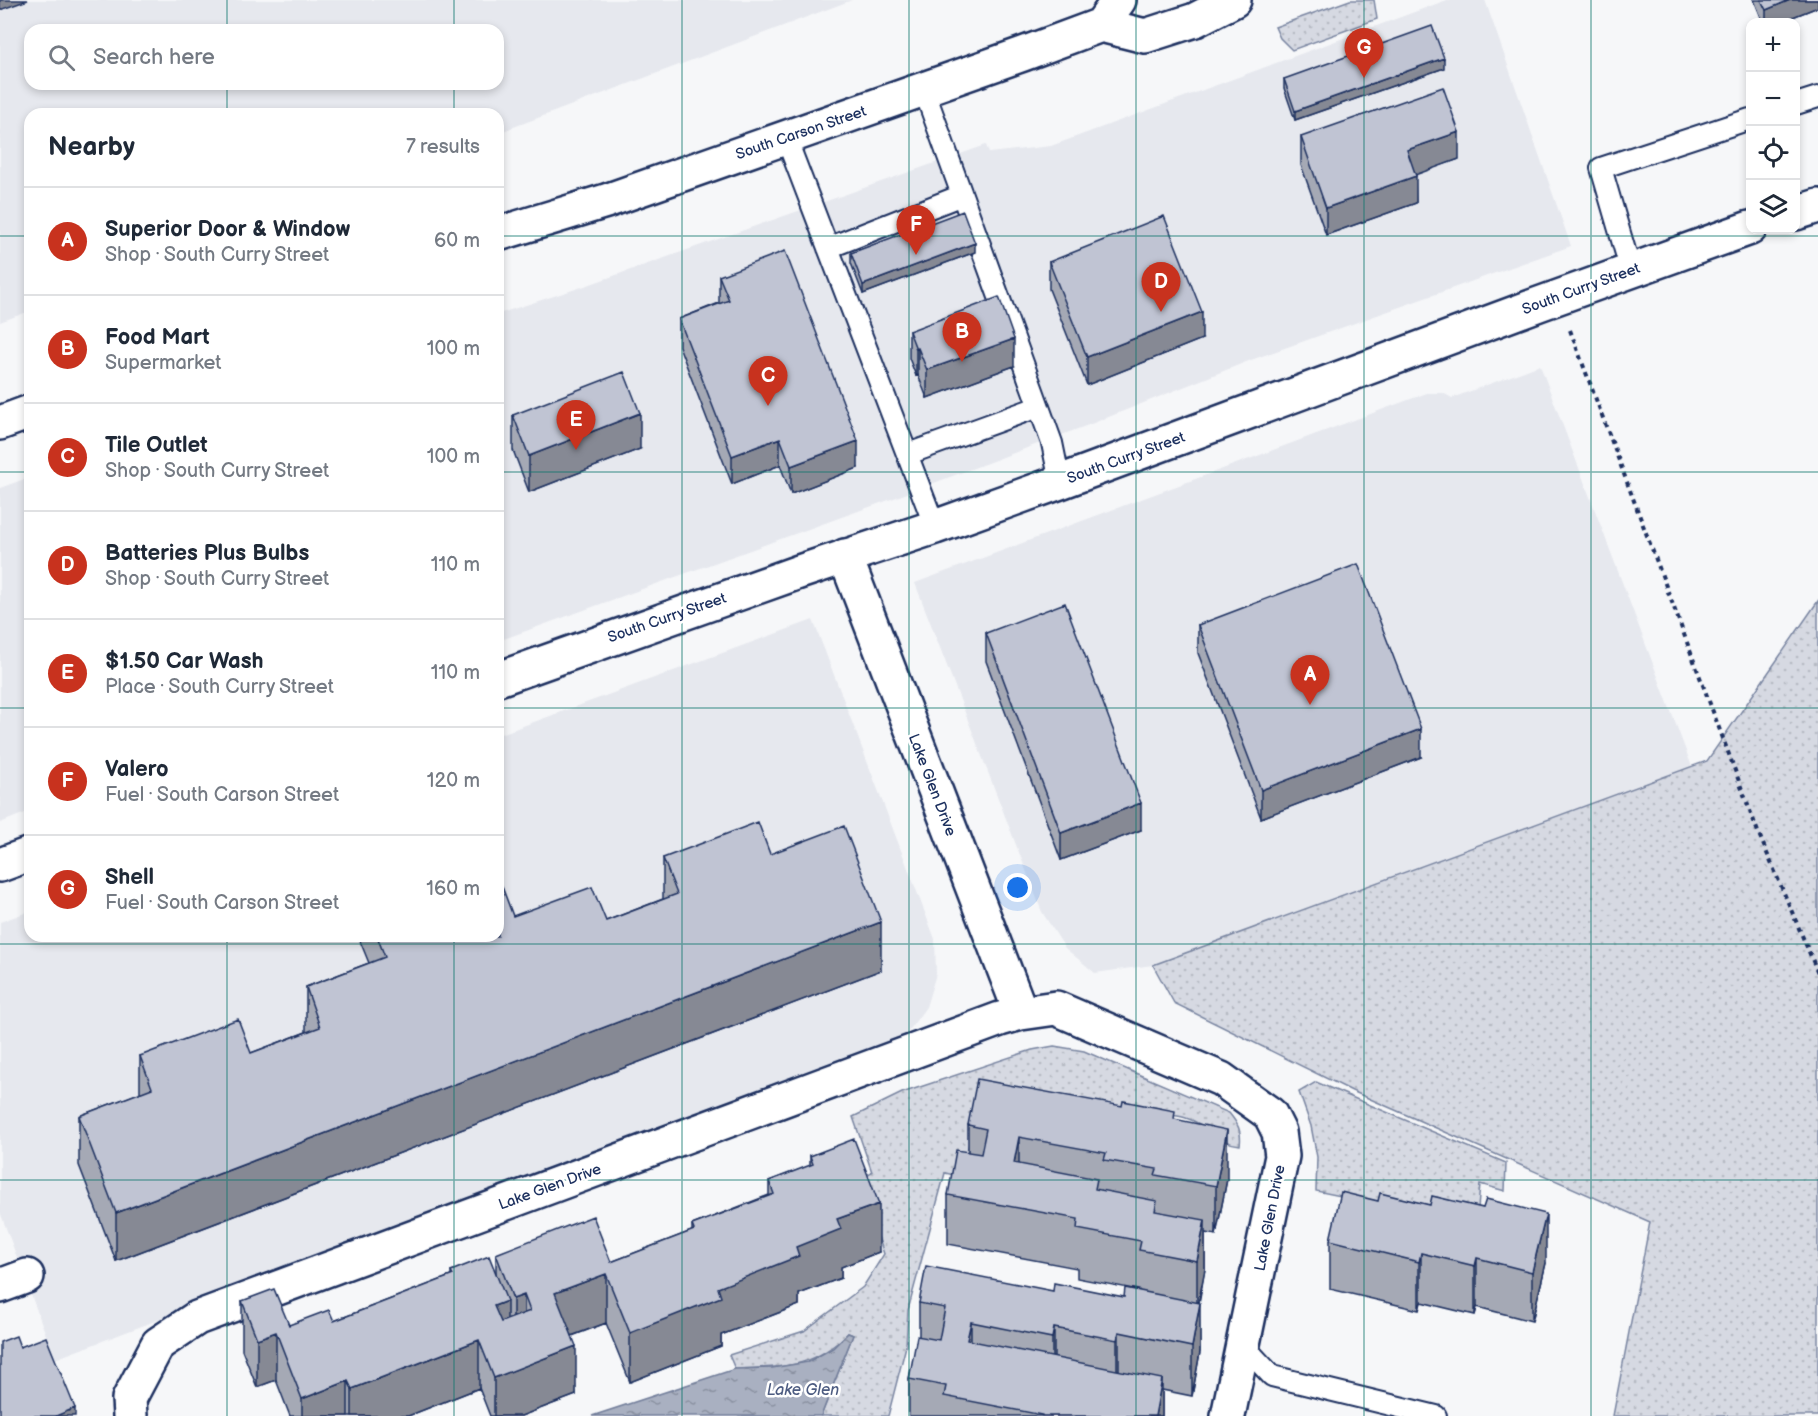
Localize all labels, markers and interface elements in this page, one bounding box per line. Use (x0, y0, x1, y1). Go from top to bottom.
map controls (1746, 18, 1800, 234)
button: + (1746, 18, 1800, 72)
search box (24, 24, 504, 90)
pin: G (1344, 28, 1384, 78)
icon: search (45, 41, 78, 74)
text: Search here (93, 44, 215, 71)
button: − (1746, 72, 1800, 126)
street label: South Carson Street (733, 102, 869, 164)
button: locate (1746, 126, 1800, 180)
text: Nearby (48, 132, 135, 163)
text: 7 results (406, 135, 480, 159)
button: layers (1746, 180, 1800, 234)
pin: F (896, 206, 936, 255)
text: Superior Door & Window (105, 216, 350, 243)
text: A (61, 229, 74, 253)
text: 60 m (434, 229, 480, 253)
text: Shop · South Curry Street (105, 243, 329, 267)
street label: South Curry Street (1519, 259, 1643, 319)
pin: D (1142, 262, 1180, 312)
pin: B (942, 312, 982, 362)
text: Food Mart (105, 324, 210, 351)
text: B (60, 337, 75, 361)
text: 100 m (427, 337, 480, 361)
text: Supermarket (105, 351, 221, 375)
pin: C (748, 356, 788, 406)
pin: E (556, 400, 596, 450)
street label: South Curry Street (1064, 428, 1188, 488)
text: Tile Outlet (105, 432, 208, 459)
text: C (60, 445, 75, 469)
text: 100 m (427, 445, 480, 469)
text: Shop · South Curry Street (105, 459, 329, 483)
text: Batteries Plus Bulbs (105, 540, 309, 567)
text: D (61, 553, 74, 577)
text: 110 m (431, 553, 480, 577)
text: Shop · South Curry Street (105, 567, 329, 591)
street label: South Curry Street (605, 589, 729, 647)
text: $1.50 Car Wash (105, 648, 264, 675)
pin: A (1290, 656, 1330, 705)
text: E (61, 661, 74, 685)
text: 110 m (431, 661, 480, 685)
text: Place · South Curry Street (105, 675, 334, 699)
street label: Lake Glen Drive (904, 731, 960, 839)
text: Valero (105, 756, 168, 783)
text: F (61, 769, 74, 793)
text: 120 m (427, 769, 480, 793)
text: Fuel · South Carson Street (105, 783, 339, 807)
text: Shell (105, 864, 154, 891)
your location (1003, 873, 1032, 902)
text: G (60, 877, 75, 901)
text: 160 m (426, 877, 480, 901)
text: Fuel · South Carson Street (105, 891, 339, 915)
street label: Lake Glen Drive (496, 1160, 604, 1214)
street label: Lake Glen Drive (1250, 1163, 1290, 1273)
water label: Lake Glen (767, 1381, 839, 1400)

